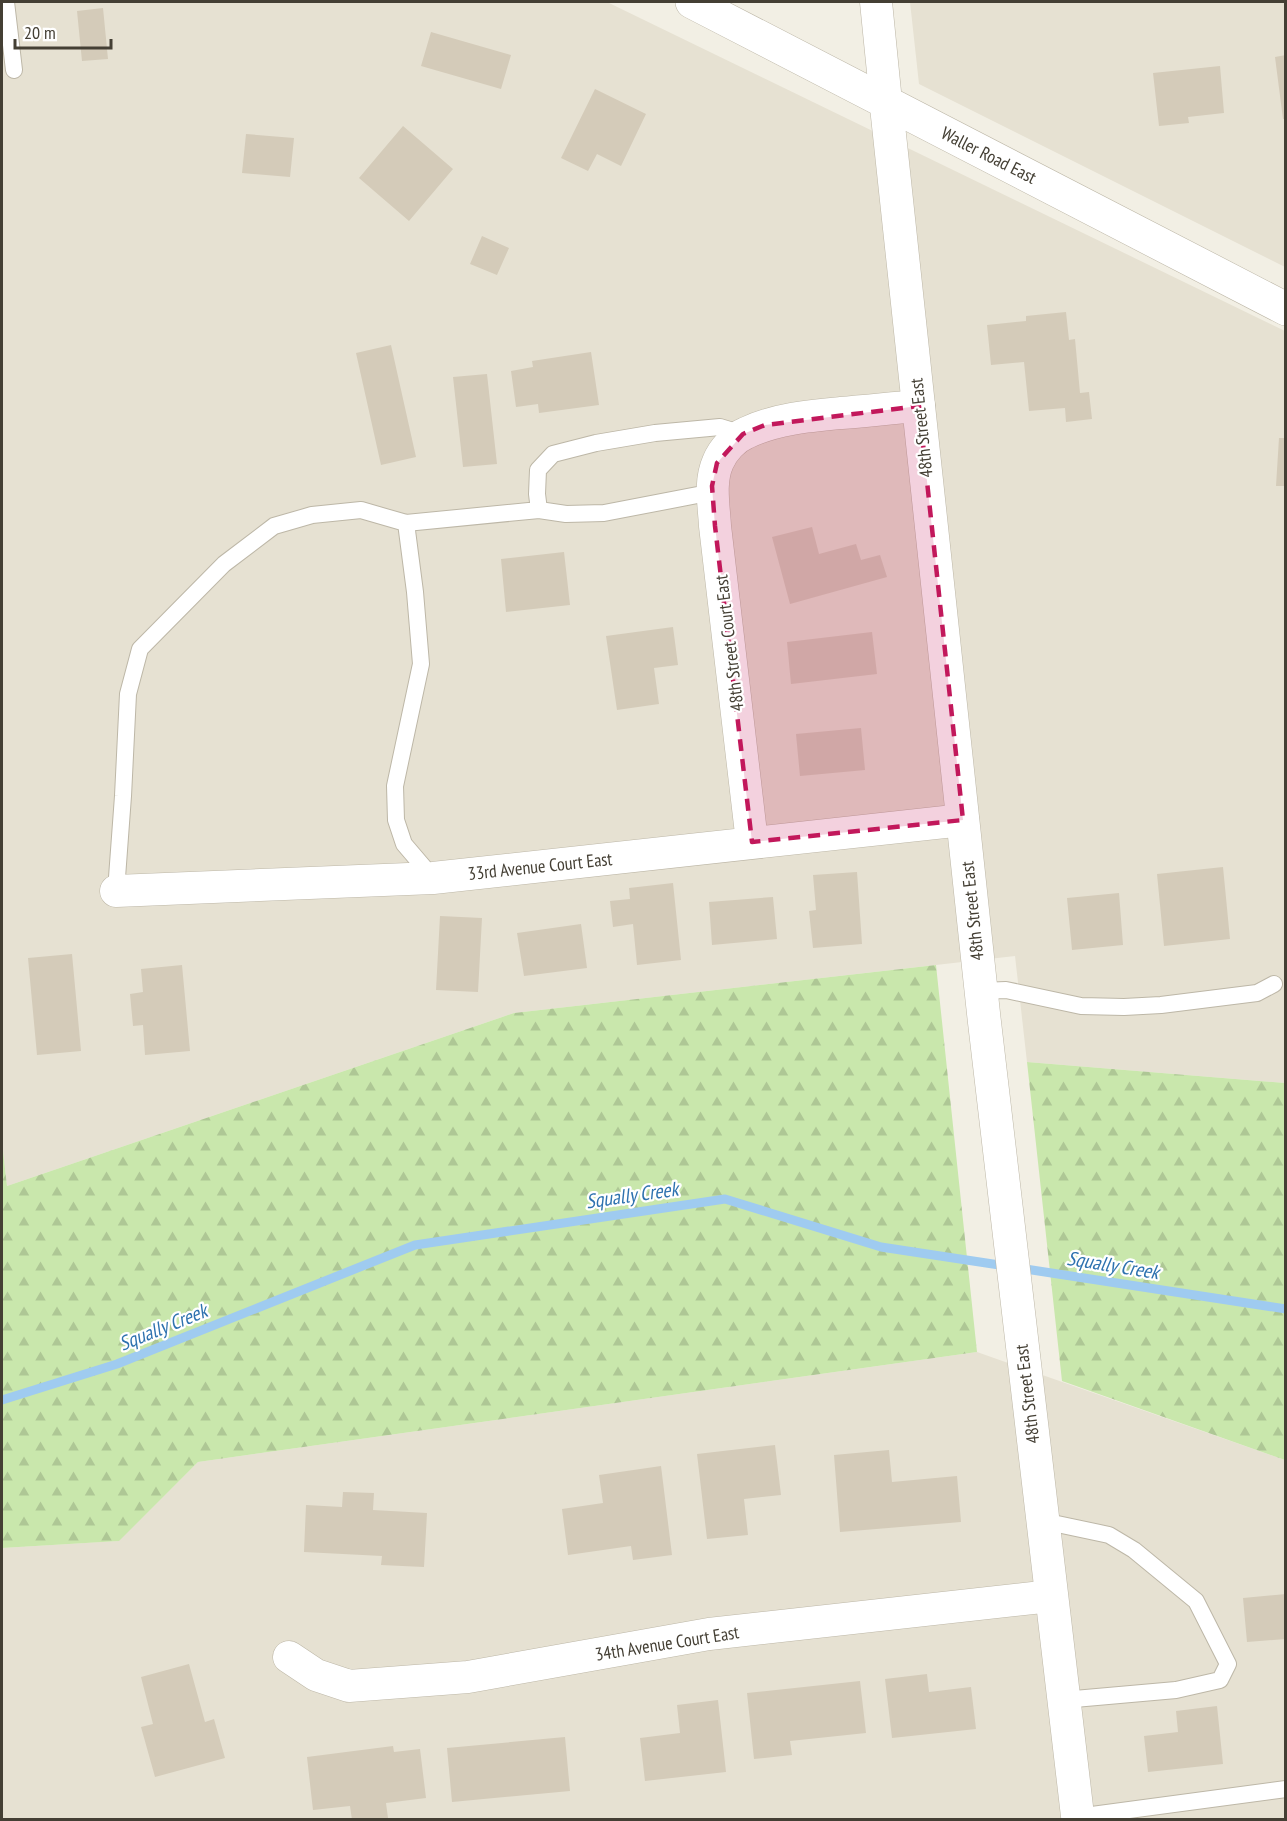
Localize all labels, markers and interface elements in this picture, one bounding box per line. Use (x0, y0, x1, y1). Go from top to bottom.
scale bar (15, 12, 111, 50)
text: 20 m (24, 21, 56, 44)
street label: Waller Road East (938, 121, 1040, 189)
street label: 48th Street East (904, 377, 938, 479)
street label: 48th Street Court East (709, 573, 749, 713)
street label: 33rd Avenue Court East (467, 847, 613, 885)
street label: 48th Street East (955, 860, 989, 962)
water label: Squally Creek (584, 1175, 682, 1214)
water label: Squally Creek (1065, 1245, 1163, 1285)
water label: Squally Creek (115, 1297, 213, 1356)
street label: 48th Street East (1009, 1343, 1045, 1445)
street label: 34th Avenue Court East (594, 1620, 741, 1666)

